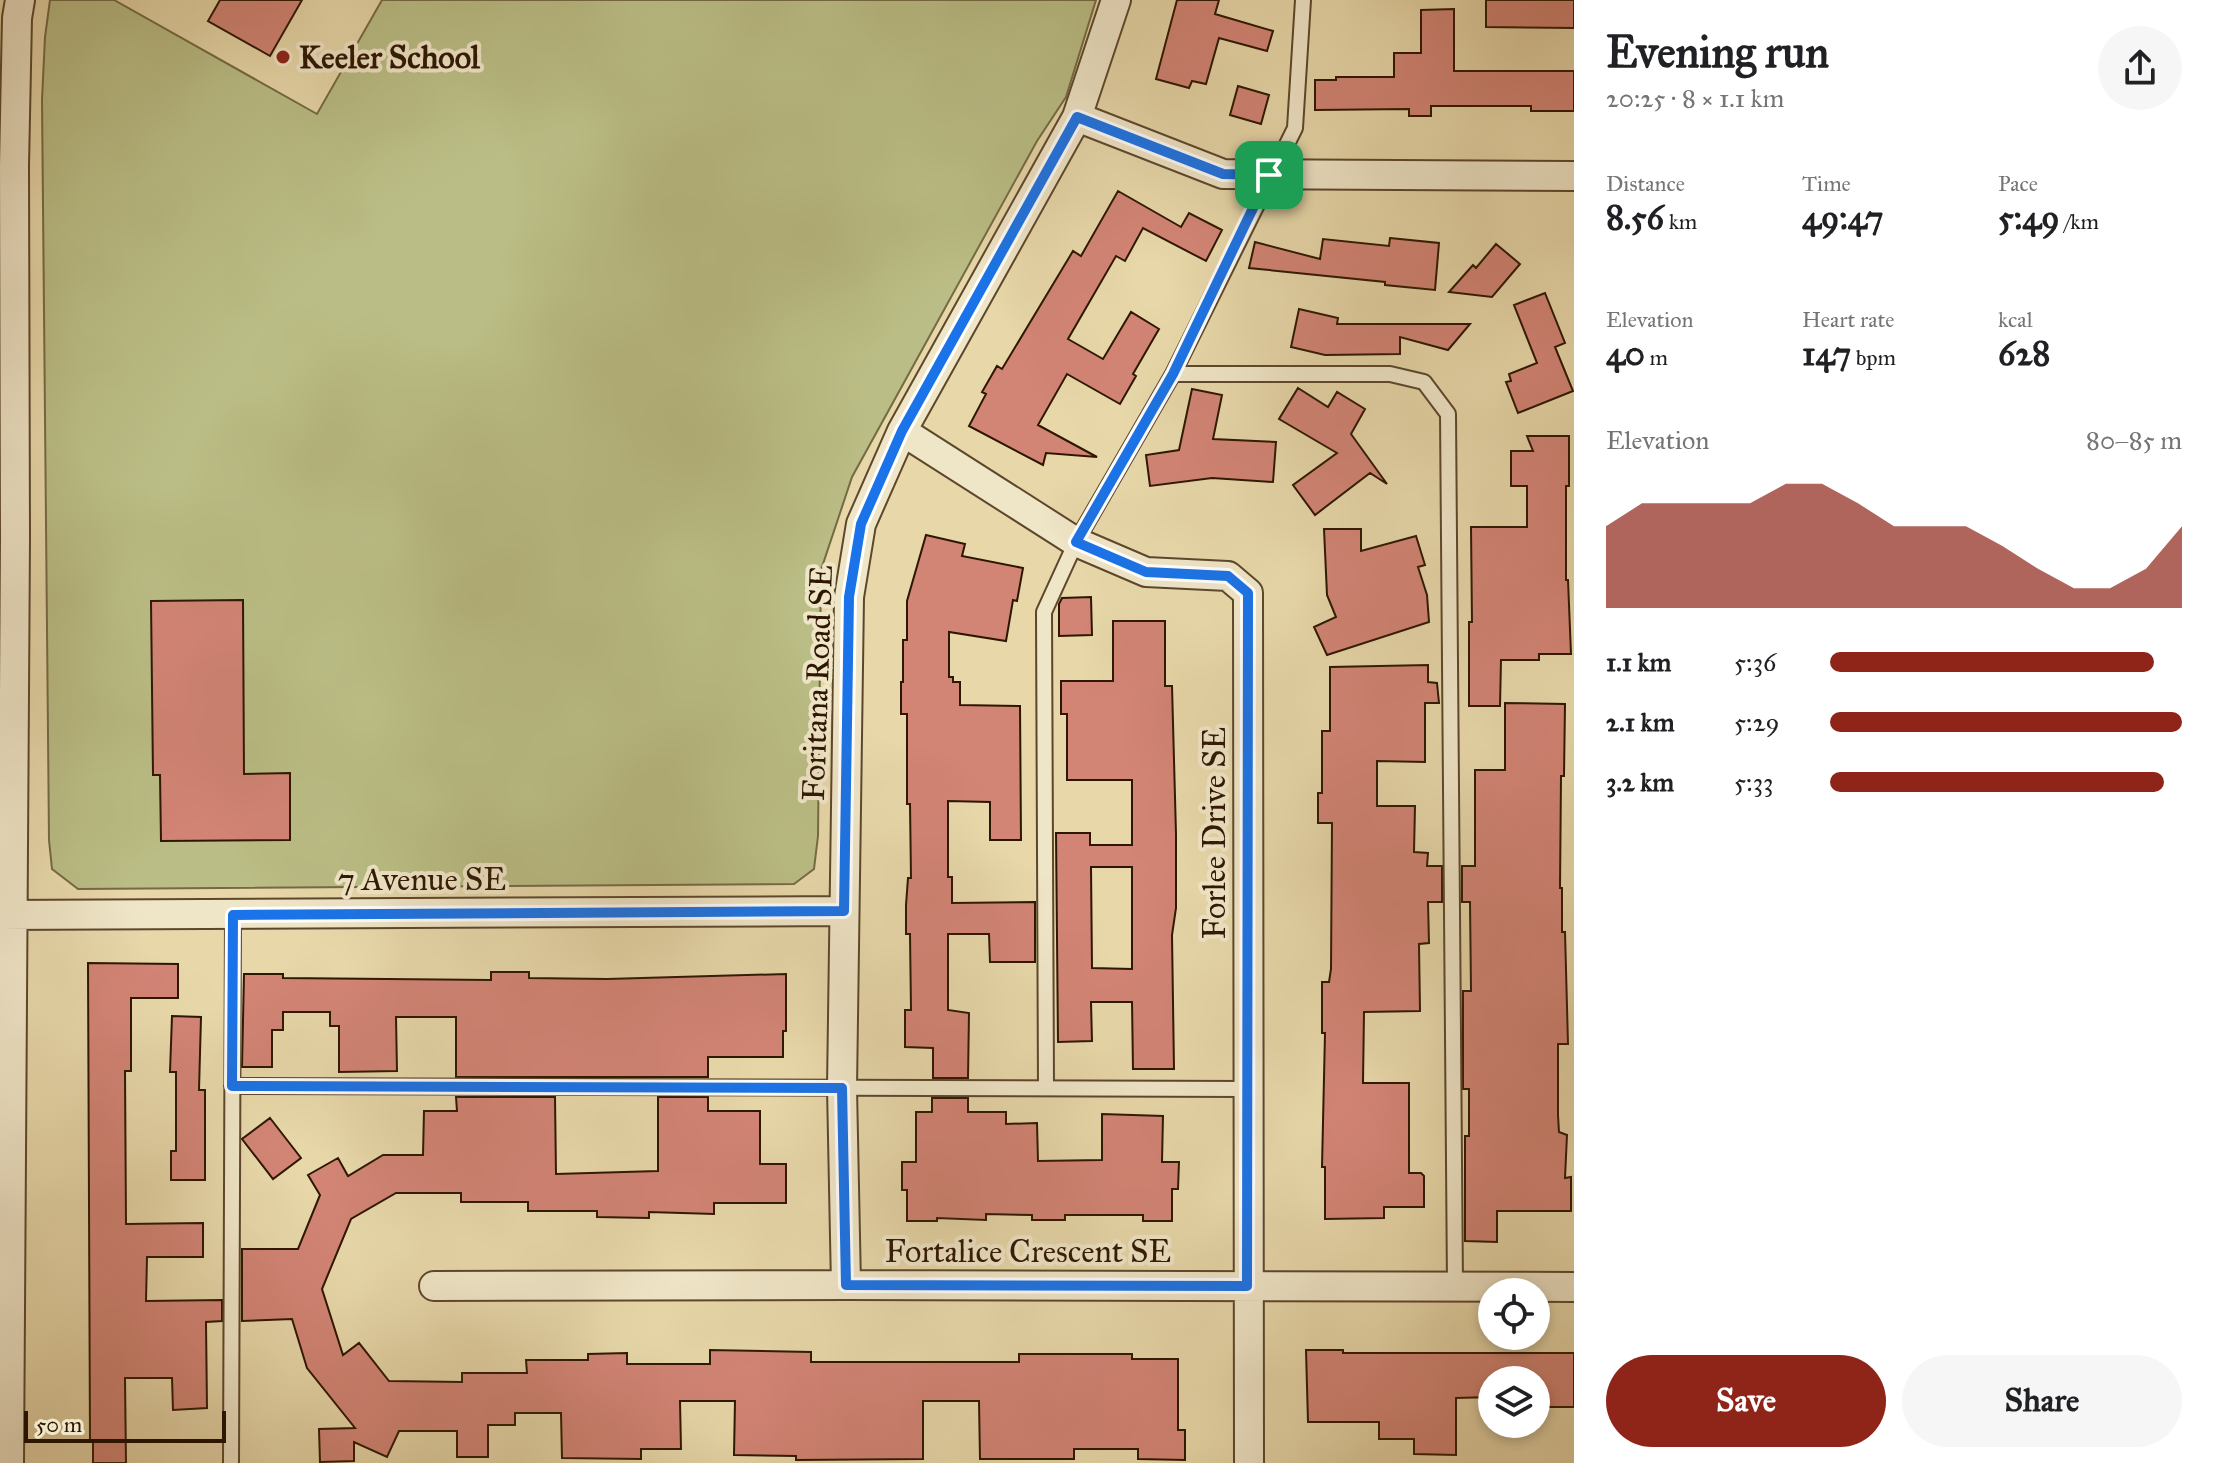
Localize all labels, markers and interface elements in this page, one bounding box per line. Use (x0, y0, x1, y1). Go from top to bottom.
text: Evening run (1606, 25, 1829, 79)
button: share (2098, 26, 2182, 110)
place label: Keeler School (299, 38, 481, 77)
marker: Keeler School (274, 48, 292, 66)
text: 20:25 · 8 × 1.1 km (1606, 82, 1784, 114)
pin (1235, 141, 1303, 209)
icon: arrive (1247, 153, 1291, 197)
text: Distance (1606, 170, 1685, 197)
text: Time (1802, 170, 1851, 197)
text: Pace (1998, 170, 2038, 197)
text: 8.56 (1606, 197, 1664, 238)
text: 49:47 (1802, 197, 1883, 238)
text: 5:49 (1998, 197, 2060, 238)
text: km (1664, 208, 1697, 235)
text: /km (2060, 208, 2099, 235)
text: Elevation (1606, 306, 1693, 333)
text: Heart rate (1802, 306, 1895, 333)
text: kcal (1998, 306, 2033, 333)
text: 40 (1606, 333, 1645, 374)
text: 147 (1802, 333, 1851, 374)
text: 628 (1998, 333, 2050, 374)
text: m (1645, 344, 1668, 371)
text: bpm (1851, 344, 1896, 371)
text: Elevation (1606, 424, 1709, 456)
text: 80–85 m (2086, 424, 2182, 456)
street label: Foritana Road SE (794, 564, 841, 802)
text: 1.1 km (1606, 646, 1671, 678)
text: 5:36 (1734, 646, 1776, 678)
text: 2.1 km (1606, 706, 1675, 738)
text: 5:29 (1734, 706, 1779, 738)
street label: Forlee Drive SE (1195, 727, 1234, 939)
text: 3.2 km (1606, 766, 1674, 798)
text: 5:33 (1734, 766, 1773, 798)
street label: 7 Avenue SE (338, 860, 506, 899)
street label: Fortalice Crescent SE (885, 1232, 1171, 1271)
map controls (1478, 1278, 1550, 1438)
button: locate (1478, 1278, 1550, 1350)
button: Save (1606, 1355, 1886, 1447)
button: Share (1902, 1355, 2182, 1447)
button: layers (1478, 1366, 1550, 1438)
scale bar (24, 1407, 226, 1443)
text: 50 m (36, 1411, 82, 1438)

